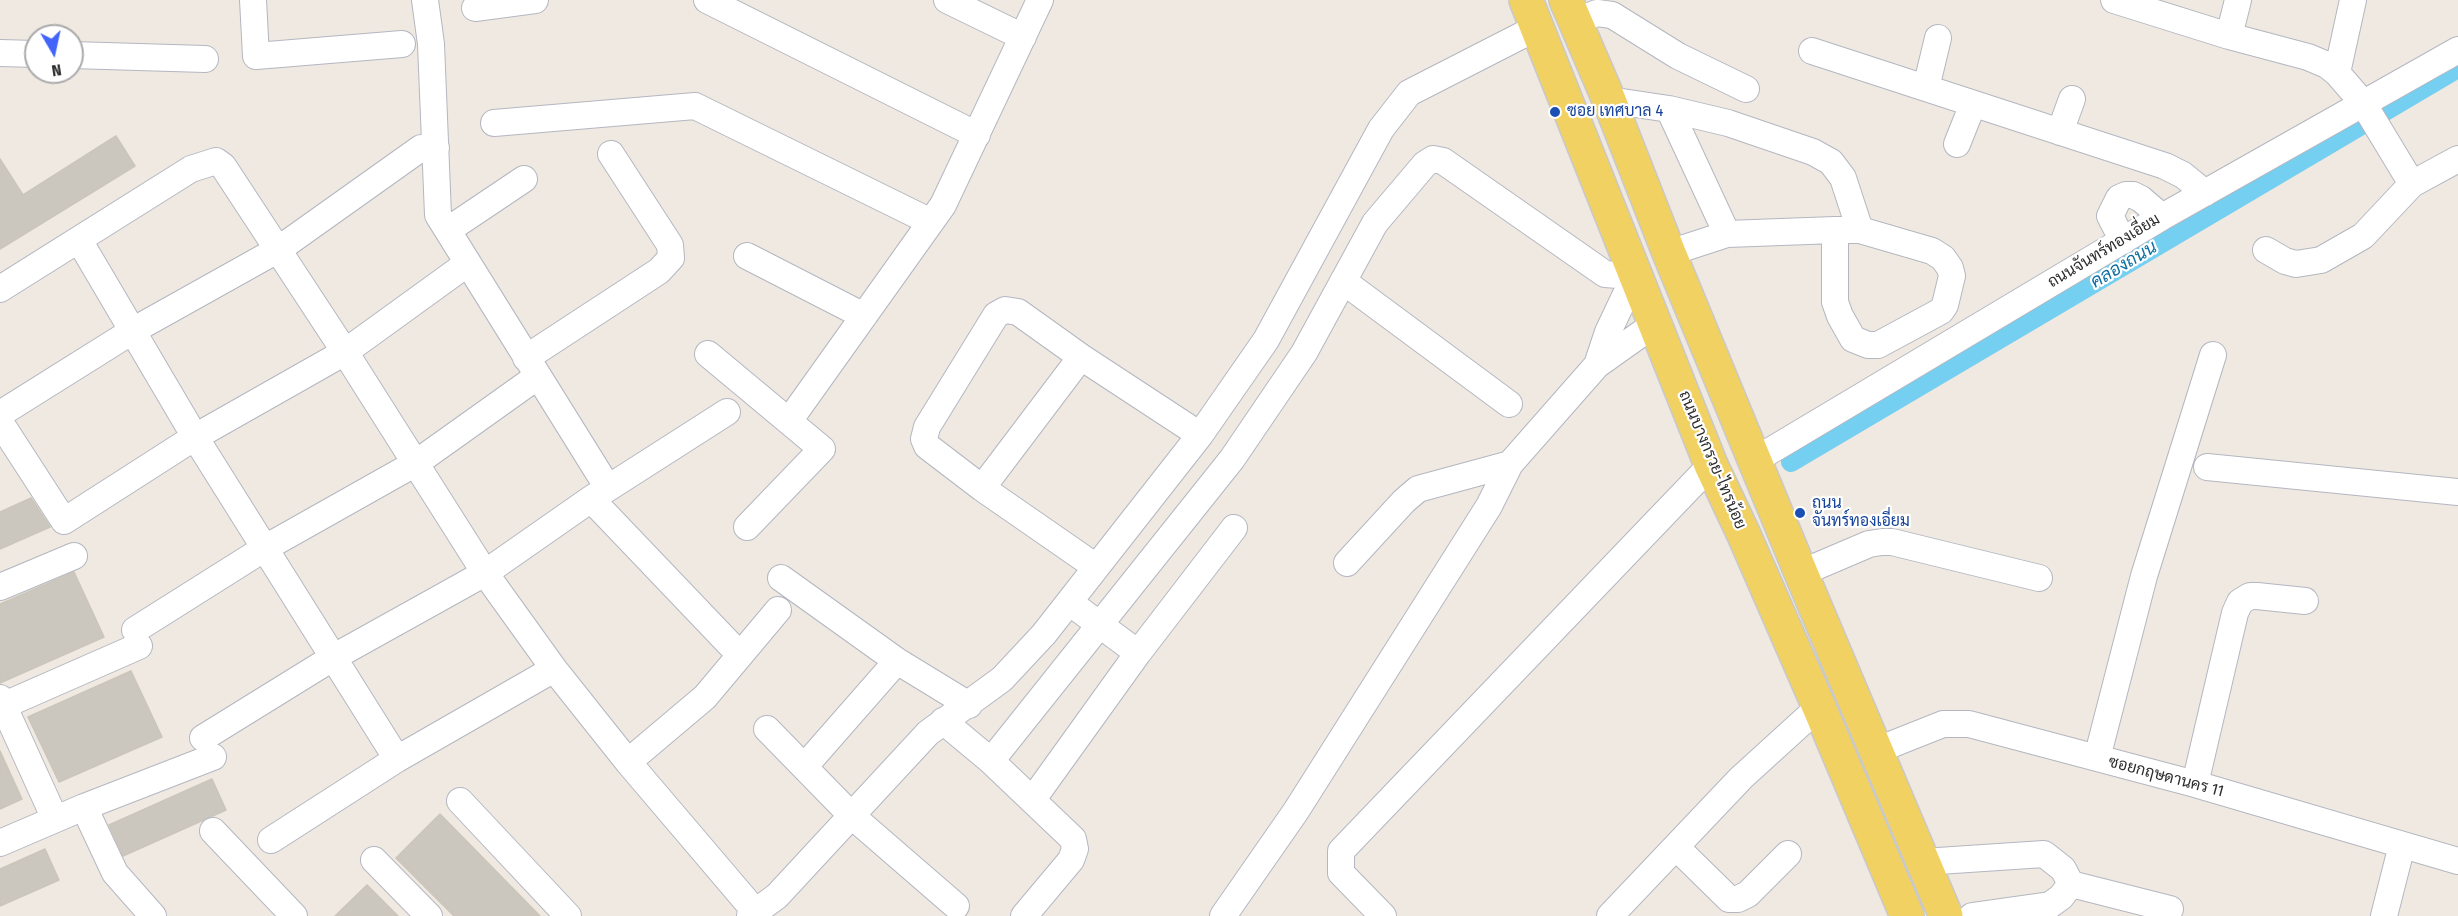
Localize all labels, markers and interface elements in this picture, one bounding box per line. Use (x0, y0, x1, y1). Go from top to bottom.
north arrow (24, 24, 84, 84)
text: N (50, 60, 63, 80)
place label: ซอย เทศบาล 4 (1567, 102, 1663, 122)
marker: ซอย เทศบาล 4 (1548, 105, 1562, 119)
street label: ถนนจันทร์ทองเอี่ยม (2044, 210, 2164, 292)
water label: คลองถนน (2087, 237, 2161, 293)
street label: ถนนบางกรวย-ไทรน้อย (1674, 388, 1750, 532)
place label: ถนน จันทร์ทองเอี่ยม (1812, 494, 1910, 532)
marker: ถนน จันทร์ทองเอี่ยม (1793, 506, 1807, 520)
street label: ซอยกฤษดานคร 11 (2106, 752, 2226, 802)

